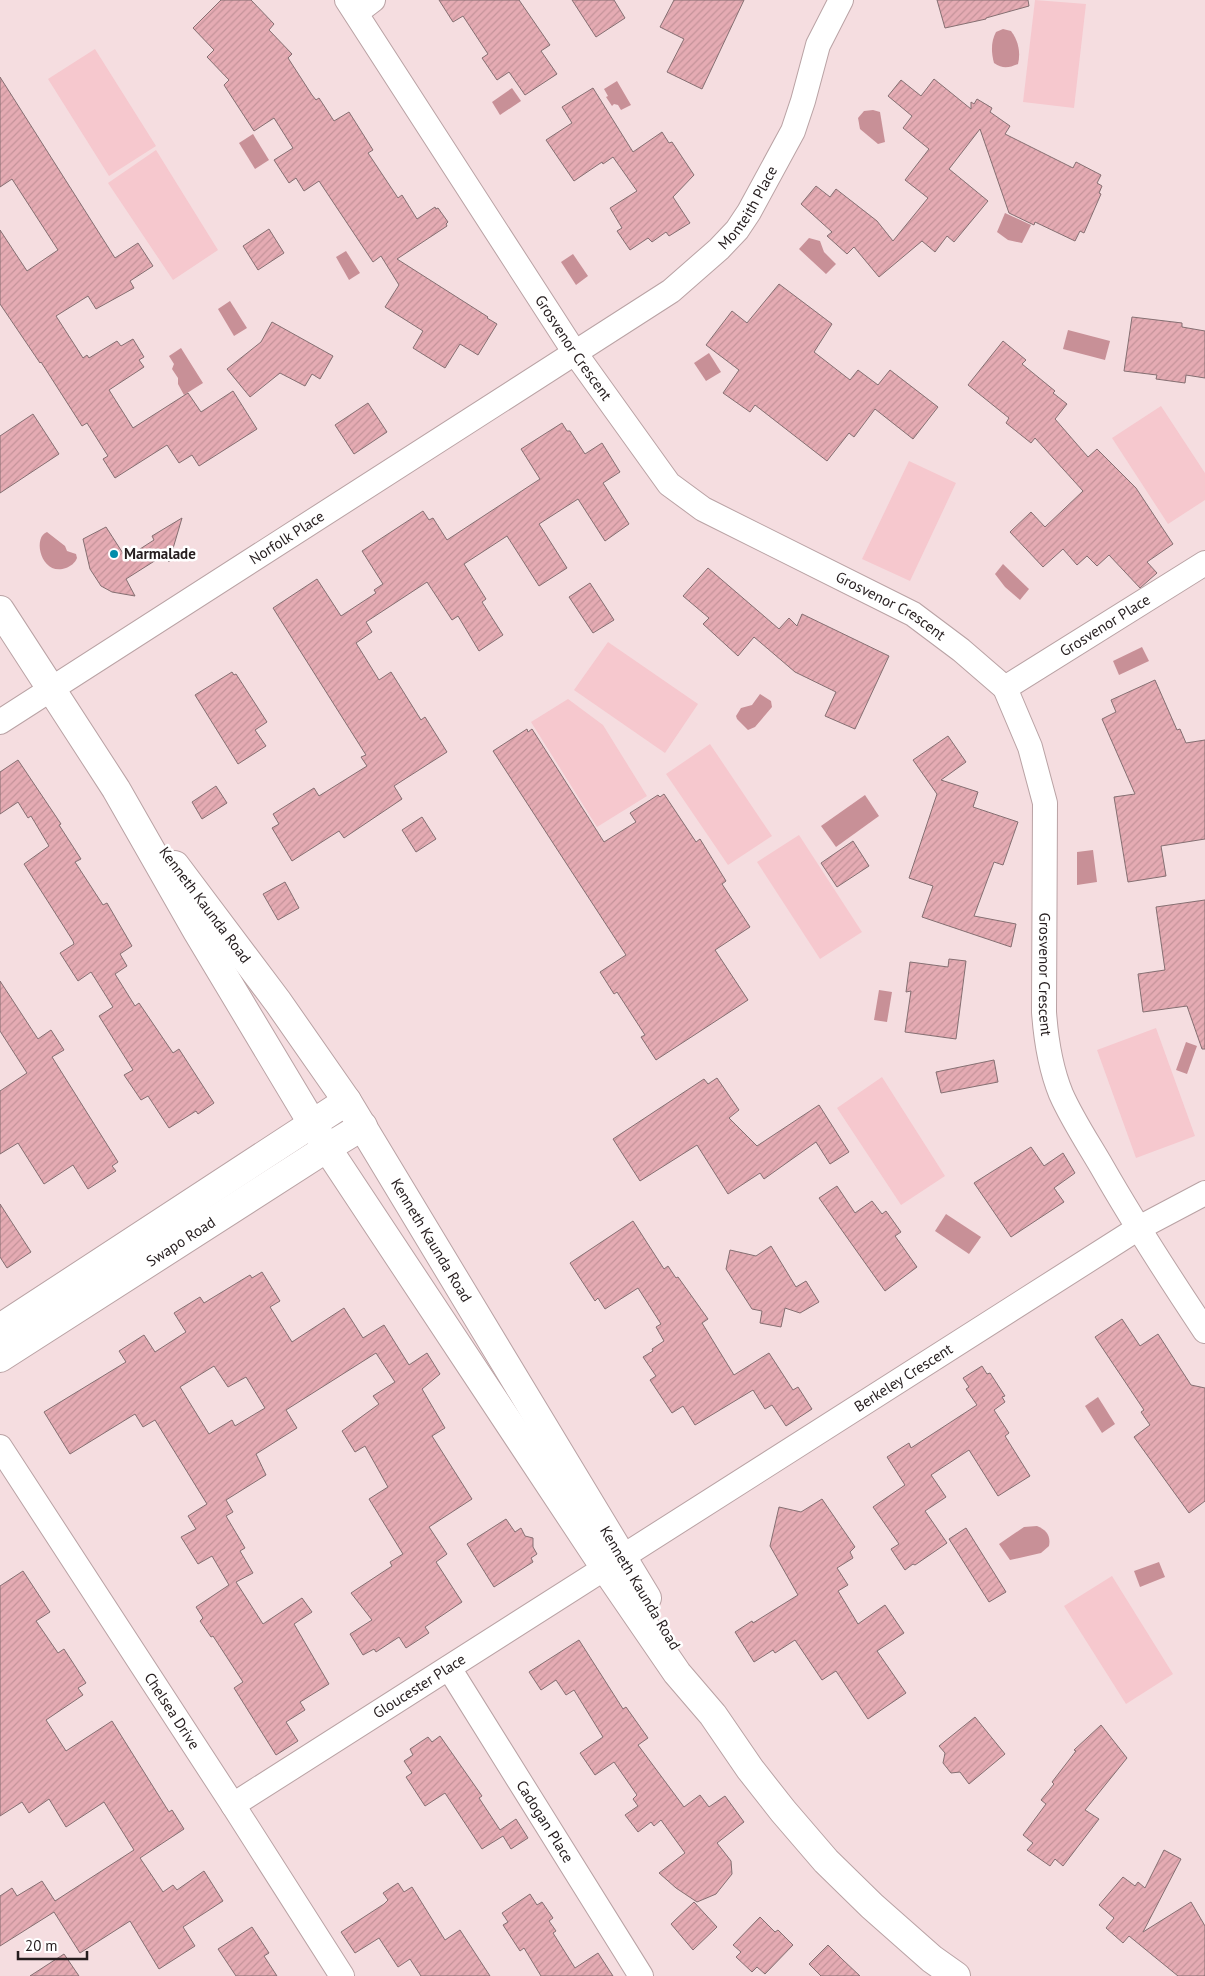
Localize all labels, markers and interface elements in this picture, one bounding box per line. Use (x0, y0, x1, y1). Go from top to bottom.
street label: Monteith Place (713, 162, 781, 253)
street label: Grosvenor Crescent (531, 291, 616, 404)
street label: Norfolk Place (246, 506, 328, 568)
place label: Marmalade (124, 544, 196, 563)
marker: Marmalade (108, 548, 120, 560)
street label: Grosvenor Crescent (833, 567, 950, 644)
street label: Grosvenor Place (1056, 590, 1154, 660)
street label: Kenneth Kaunda Road (155, 843, 255, 967)
street label: Grosvenor Crescent (1035, 913, 1056, 1037)
street label: Kenneth Kaunda Road (387, 1175, 476, 1306)
street label: Swapo Road (143, 1212, 219, 1271)
street label: Berkeley Crescent (850, 1339, 956, 1416)
street label: Kenneth Kaunda Road (596, 1522, 685, 1653)
street label: Gloucester Place (369, 1649, 469, 1722)
street label: Chelsea Drive (140, 1669, 204, 1753)
street label: Cadogan Place (512, 1776, 578, 1866)
scale bar (18, 1928, 86, 1960)
text: 20 m (25, 1936, 58, 1955)

